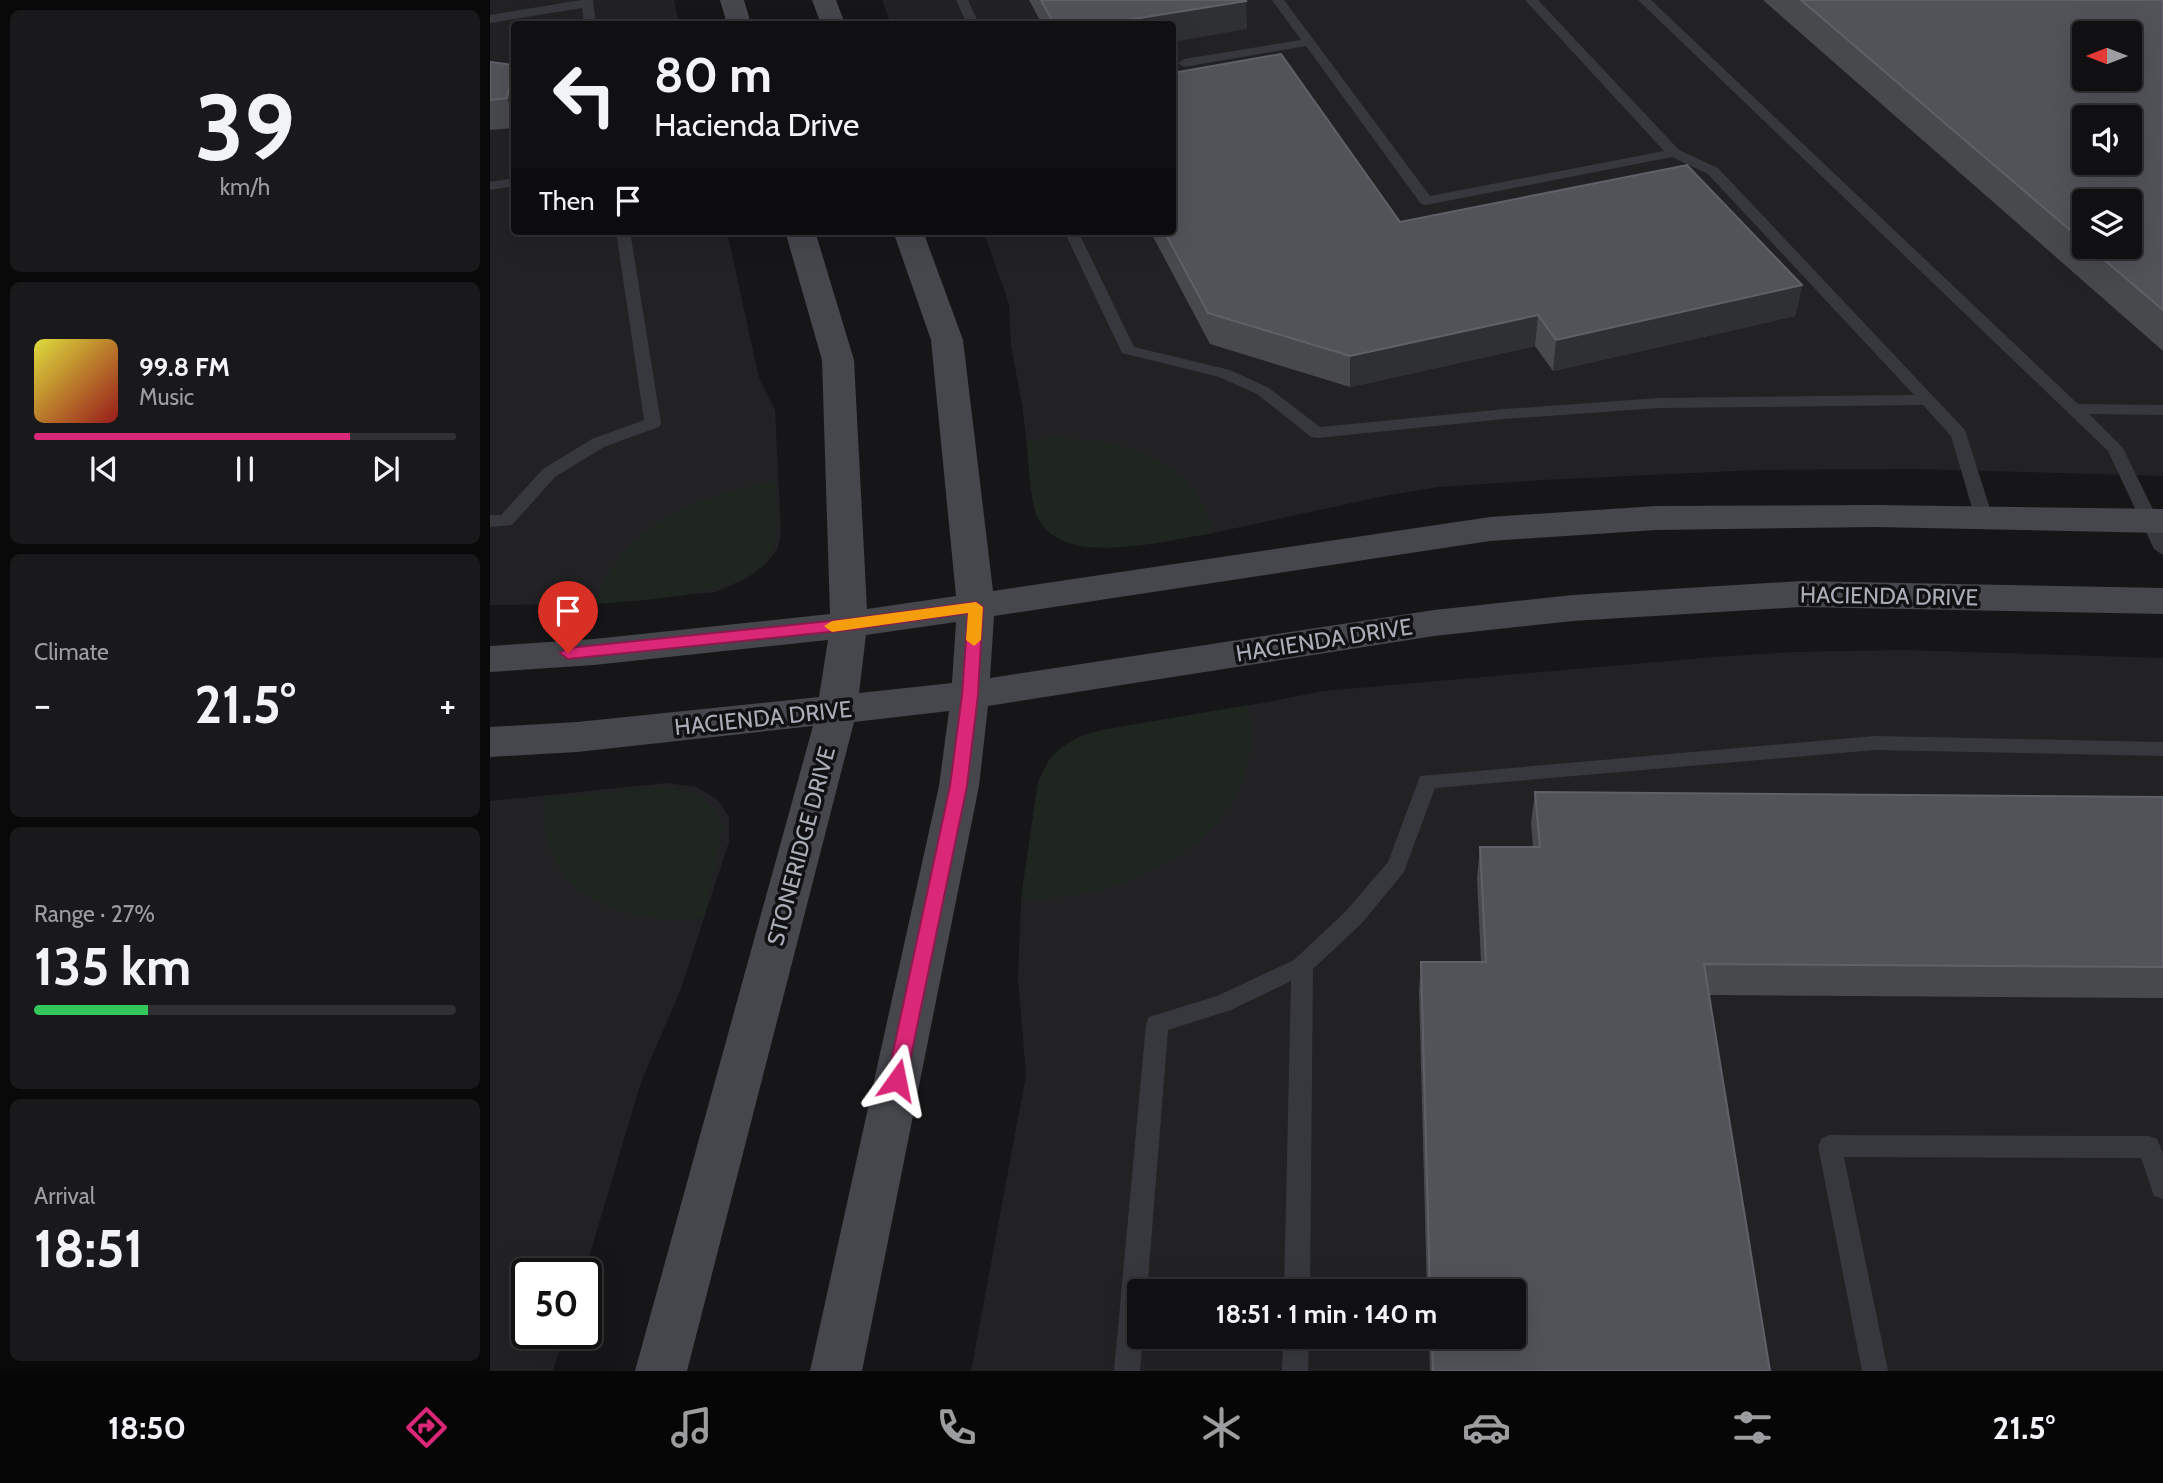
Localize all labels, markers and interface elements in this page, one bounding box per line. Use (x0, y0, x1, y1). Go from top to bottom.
north arrow (2072, 21, 2142, 91)
map controls (2072, 21, 2142, 259)
text: 80 m (654, 45, 772, 104)
icon: left (539, 49, 630, 140)
text: 39 (195, 72, 295, 183)
text: Hacienda Drive (654, 105, 859, 144)
button: sound (2072, 105, 2142, 175)
text: km/h (220, 173, 270, 201)
icon: arrive (609, 182, 647, 220)
text: Then (539, 185, 595, 217)
button: layers (2072, 189, 2142, 259)
text: 99.8 FM (139, 351, 230, 383)
text: Music (139, 383, 194, 411)
icon: previous (85, 450, 123, 488)
icon: pause (226, 450, 264, 488)
icon: next (367, 450, 405, 488)
street label: HACIENDA DRIVE (1800, 580, 1978, 612)
pin (538, 581, 598, 653)
icon: arrive (549, 592, 587, 630)
street label: HACIENDA DRIVE (1234, 612, 1414, 668)
text: Climate (34, 638, 109, 666)
text: 21.5° (194, 673, 296, 736)
text: − (34, 681, 51, 728)
text: + (439, 681, 456, 728)
street label: HACIENDA DRIVE (673, 695, 853, 741)
street label: STONERIDGE DRIVE (761, 743, 841, 949)
text: Range · 27% (34, 900, 155, 928)
text: 135 km (34, 935, 191, 998)
position arrow (860, 1043, 934, 1117)
text: Arrival (34, 1182, 95, 1210)
text: 18:51 (34, 1217, 143, 1280)
speed limit sign: 50 (511, 1258, 602, 1349)
text: 18:51 · 1 min · 140 m (1216, 1298, 1437, 1330)
icon: directions (402, 1403, 451, 1452)
icon: music (667, 1403, 716, 1452)
icon: phone (932, 1403, 981, 1452)
icon: climate (1197, 1403, 1246, 1452)
icon: car (1462, 1403, 1511, 1452)
icon: filters (1728, 1403, 1777, 1452)
text: 18:50 (108, 1408, 186, 1447)
text: 21.5° (1993, 1408, 2055, 1447)

